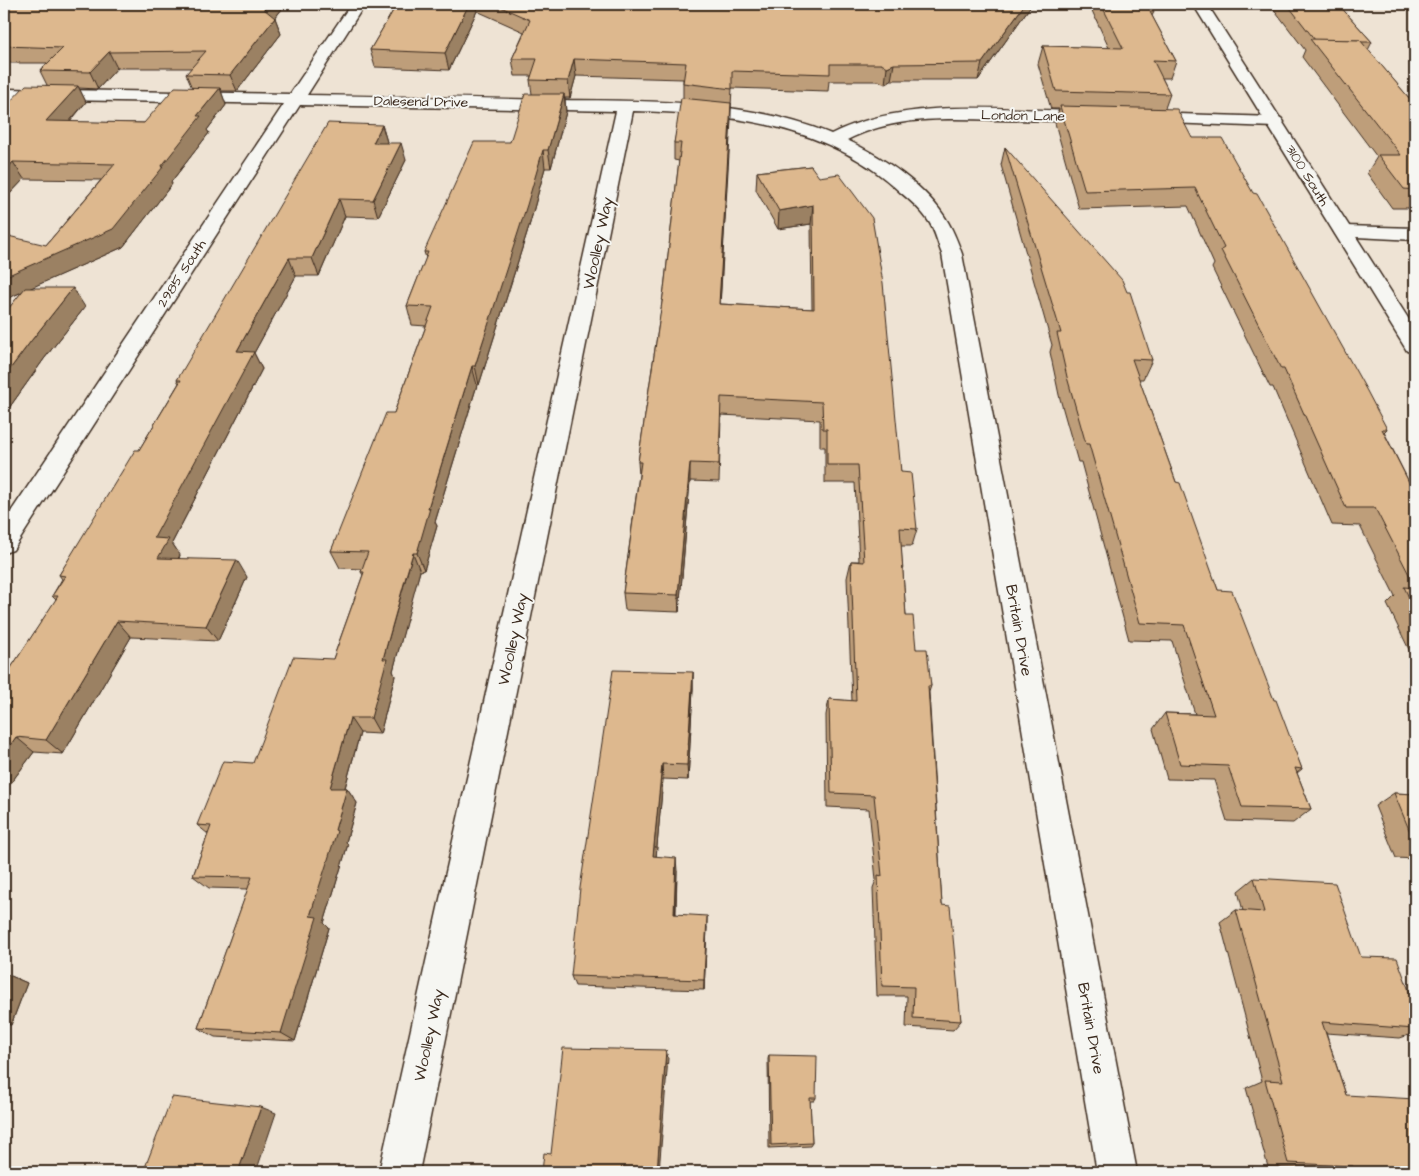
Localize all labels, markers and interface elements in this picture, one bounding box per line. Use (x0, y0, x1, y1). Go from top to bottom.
street label: Dalesend Drive (374, 91, 469, 113)
street label: London Lane (981, 105, 1065, 127)
street label: 3100 South (1280, 141, 1334, 210)
street label: Woolley Way (577, 195, 620, 292)
street label: 2985 South (152, 236, 211, 311)
street label: Britain Drive (1000, 583, 1038, 678)
street label: Woolley Way (492, 591, 535, 688)
street label: Britain Drive (1072, 981, 1110, 1076)
street label: Woolley Way (408, 987, 451, 1084)

